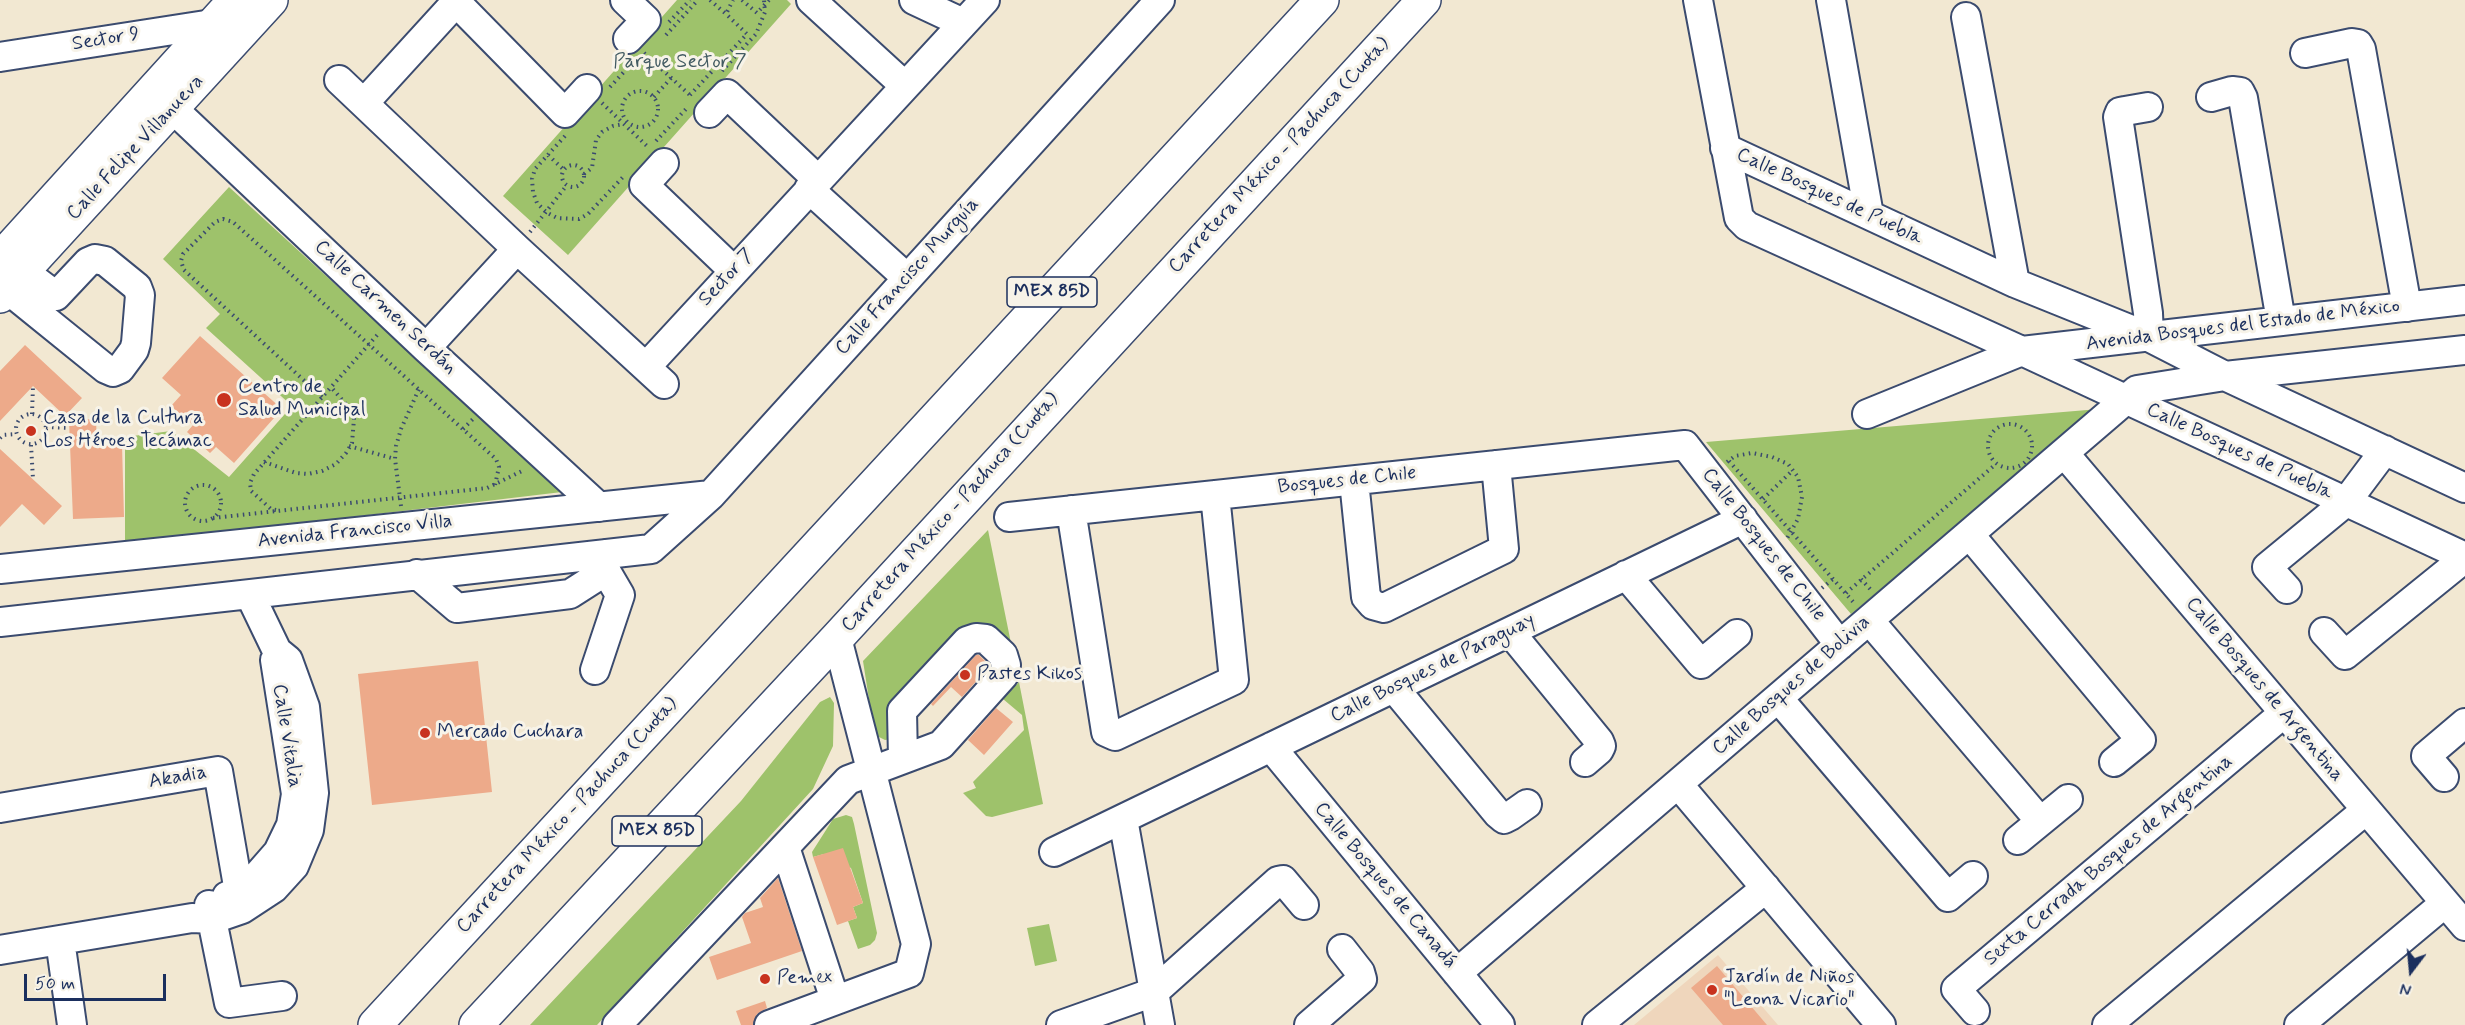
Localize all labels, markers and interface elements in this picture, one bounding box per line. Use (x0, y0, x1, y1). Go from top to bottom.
street label: Sector 9 (71, 23, 141, 57)
street label: Carretera México - Pachuca (Cuota) (1164, 33, 1396, 279)
park label: Parque Sector 7 (613, 51, 747, 75)
street label: Calle Felipe Villanueva (62, 70, 210, 226)
street label: Calle Bosques de Puebla (1732, 143, 1926, 251)
street label: Calle Francisco Murguía (831, 193, 985, 361)
street label: Calle Carmen Serdán (309, 236, 461, 380)
street label: Sector 7 (694, 244, 760, 312)
road number: MEX 85D (1007, 277, 1097, 307)
street label: Avenida Bosques del Estado de México (2085, 295, 2401, 357)
place label: Centro de Salud Municipal (238, 376, 366, 423)
street label: Carretera México - Pachuca (Cuota) (837, 388, 1065, 638)
marker: Centro de Salud Municipal (215, 391, 233, 409)
street label: Calle Bosques de Puebla (2142, 398, 2336, 506)
place label: Casa de la Cultura Los Héroes Tecámac (43, 407, 212, 454)
marker: Casa de la Cultura Los Héroes Tecámac (24, 424, 38, 438)
street label: Bosques de Chile (1276, 462, 1418, 500)
street label: Calle Bosques de Chile (1696, 464, 1830, 626)
street label: Avenida Francisco Villa (256, 510, 454, 554)
street label: Calle Bosques de Argentina (2180, 593, 2348, 787)
street label: Calle Bosques de Paraguay (1327, 609, 1539, 729)
street label: Calle Bosques de Bolivia (1708, 611, 1876, 761)
place label: Pastes Kikos (977, 663, 1082, 687)
marker: Pastes Kikos (958, 668, 972, 682)
street label: Calle Vitalia (266, 682, 306, 790)
street label: Carretera México - Pachuca (Cuota) (452, 693, 684, 939)
place label: Mercado Cuchara (437, 721, 584, 745)
marker: Mercado Cuchara (418, 726, 432, 740)
street label: Sexta Cerrada Bosques de Argentina (1980, 750, 2238, 972)
street label: Akadia (147, 761, 209, 795)
street label: Calle Bosques de Canadá (1308, 798, 1462, 974)
road number: MEX 85D (612, 816, 702, 846)
north arrow (2381, 941, 2441, 1001)
scale bar (27, 962, 170, 1000)
place label: Jardín de Niños "Leona Vicario" (1724, 966, 1855, 1013)
place label: Pemex (777, 967, 832, 991)
text: 50 m (35, 972, 75, 996)
marker: Pemex (758, 972, 772, 986)
text: N (2398, 977, 2414, 1000)
marker: Jardín de Niños "Leona Vicario" (1705, 983, 1719, 997)

